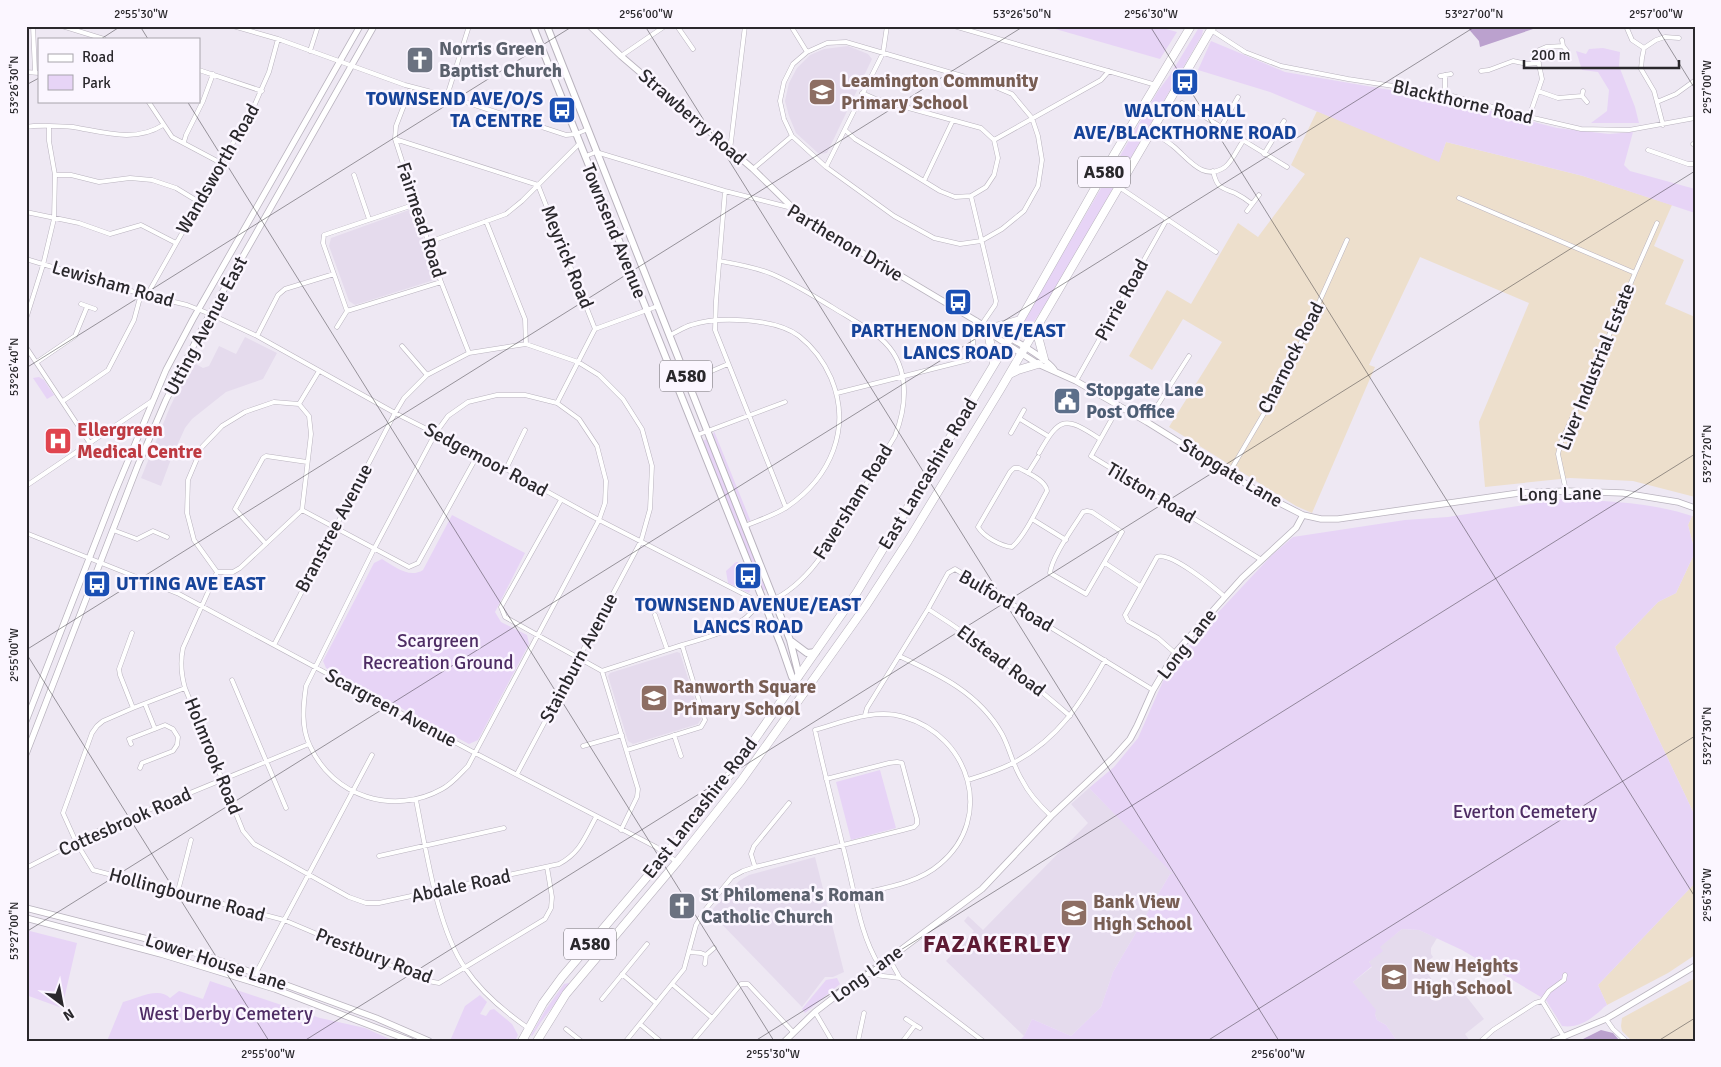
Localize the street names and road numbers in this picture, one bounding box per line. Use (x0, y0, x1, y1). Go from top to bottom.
street label: Strawberry Road (633, 64, 751, 170)
street label: Blackthorne Road (1390, 74, 1536, 130)
street label: Wandsworth Road (171, 100, 265, 238)
road number: A580 (1078, 156, 1130, 188)
street label: Fairmead Road (391, 159, 451, 281)
street label: Townsend Avenue (576, 160, 652, 302)
street label: Parthenon Drive (783, 199, 907, 287)
street label: Meyrick Road (535, 202, 599, 312)
street label: Utting Avenue East (159, 252, 253, 400)
street label: Lewisham Road (49, 255, 177, 313)
street label: Pirrie Road (1090, 255, 1154, 345)
street label: Liver Industrial Estate (1552, 280, 1640, 454)
street label: Charnock Road (1253, 298, 1329, 418)
road number: A580 (660, 361, 712, 392)
street label: East Lancashire Road (873, 394, 983, 554)
street label: Sedgemoor Road (420, 417, 552, 503)
street label: Stopgate Lane (1175, 433, 1287, 513)
street label: Faversham Road (808, 440, 898, 564)
street label: Tilston Road (1102, 457, 1200, 529)
street label: Branstree Avenue (290, 460, 378, 596)
street label: Long Lane (1518, 481, 1602, 507)
street label: Bulford Road (954, 564, 1058, 638)
street label: Stainburn Avenue (535, 589, 623, 727)
street label: Long Lane (1152, 604, 1222, 684)
street label: Elstead Road (952, 620, 1050, 702)
street label: Scargreen Avenue (321, 663, 461, 753)
street label: Holmrook Road (179, 694, 247, 818)
street label: East Lancashire Road (637, 733, 763, 883)
street label: Cottesbrook Road (55, 782, 195, 862)
street label: Hollingbourne Road (106, 863, 268, 927)
street label: Abdale Road (409, 864, 513, 908)
street label: Prestbury Road (312, 923, 436, 989)
street label: Lower House Lane (142, 928, 290, 996)
road number: A580 (564, 929, 616, 960)
street label: Long Lane (826, 940, 908, 1008)

